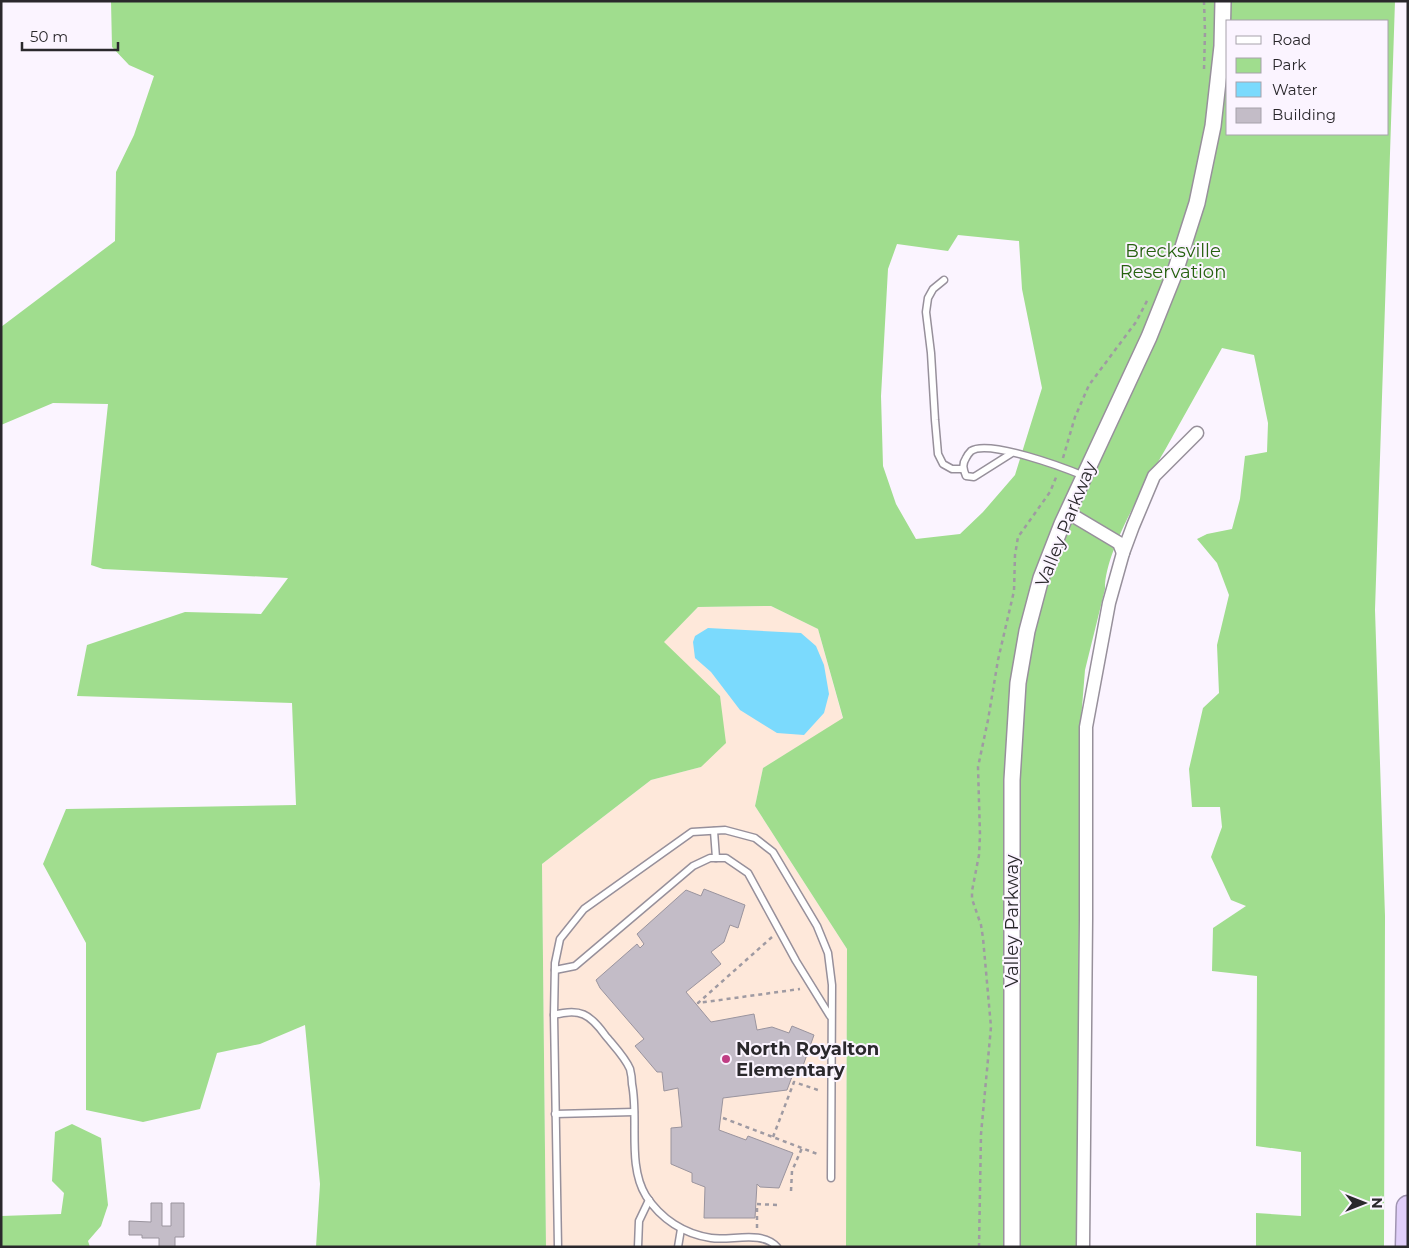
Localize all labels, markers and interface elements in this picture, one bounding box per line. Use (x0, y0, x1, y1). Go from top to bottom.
scale bar (22, 20, 119, 52)
legend (1226, 20, 1389, 135)
text: 50 m (30, 27, 68, 46)
text: Road (1272, 30, 1311, 49)
text: Park (1272, 55, 1306, 74)
text: Water (1272, 80, 1318, 99)
text: Building (1272, 105, 1336, 124)
park label: Brecksville Reservation (1120, 240, 1226, 283)
street label: Valley Parkway (1031, 458, 1101, 590)
street label: Valley Parkway (1001, 854, 1023, 988)
place label: North Royalton Elementary (736, 1038, 879, 1081)
marker: North Royalton Elementary (720, 1053, 732, 1065)
north arrow (1339, 1178, 1389, 1228)
text: N (1368, 1197, 1386, 1209)

